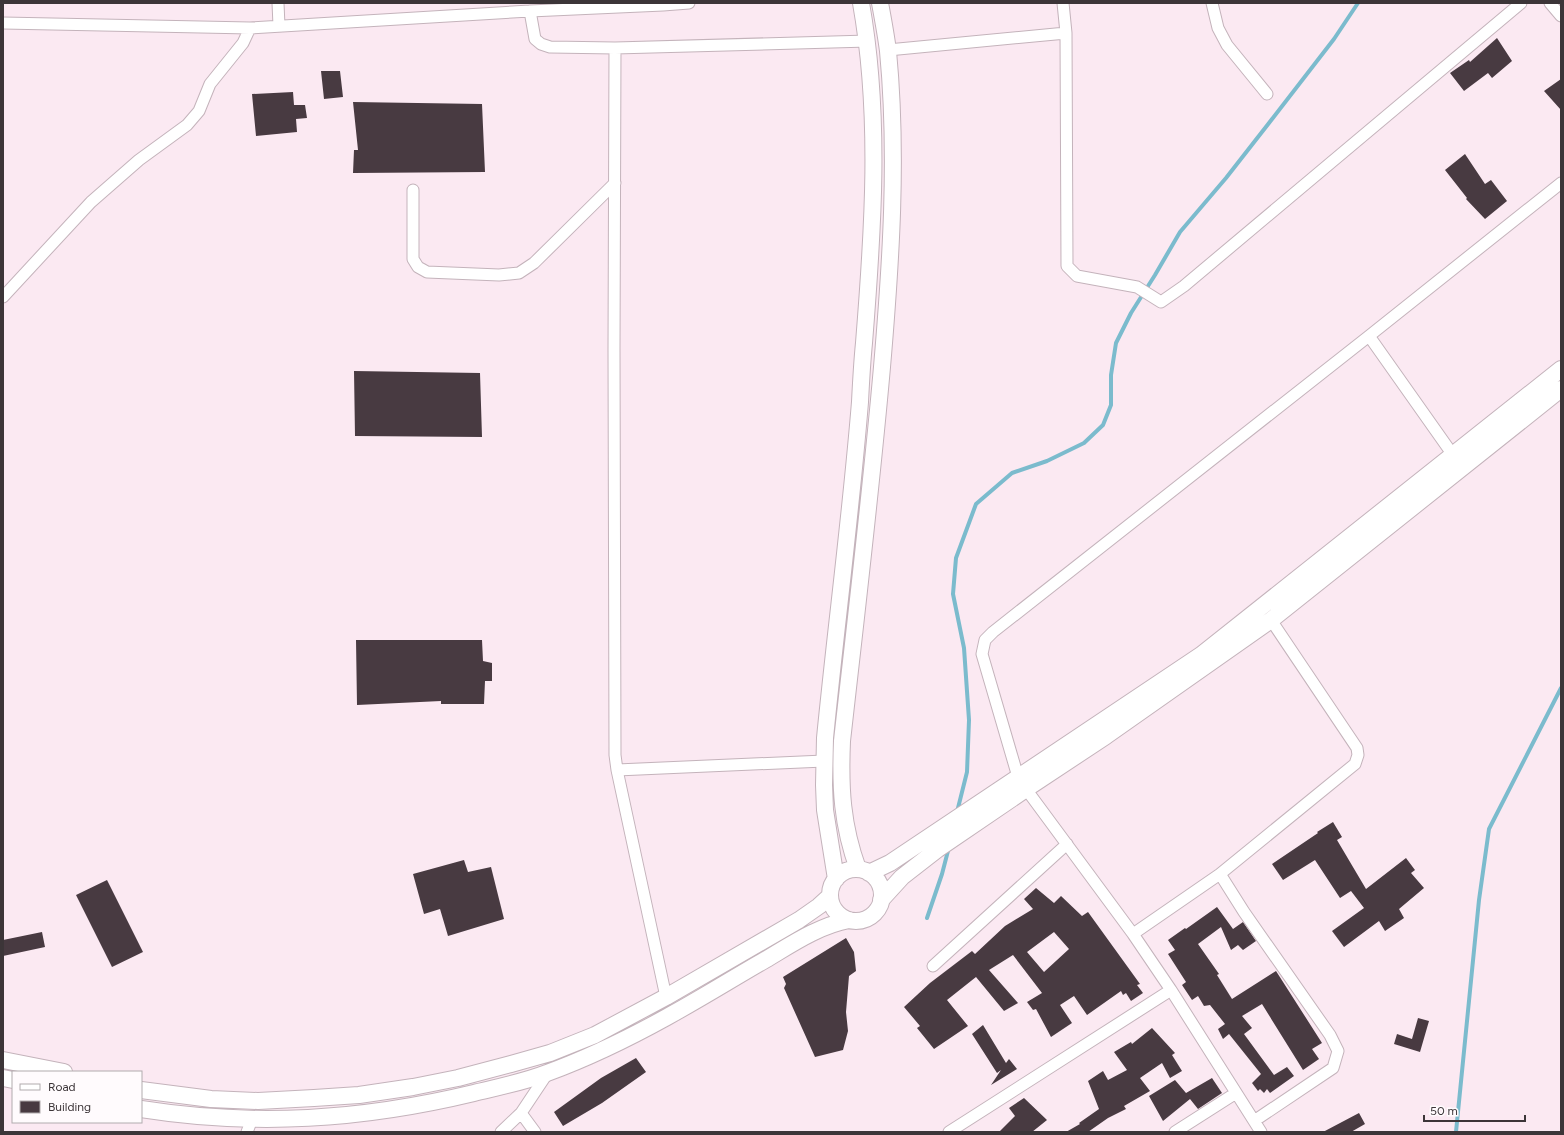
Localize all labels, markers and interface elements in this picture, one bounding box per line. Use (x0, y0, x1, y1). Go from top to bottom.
legend (12, 1071, 142, 1123)
text: Road (48, 1080, 76, 1094)
scale bar (1424, 1097, 1525, 1123)
text: Building (48, 1100, 91, 1114)
text: 50 m (1430, 1104, 1458, 1118)

